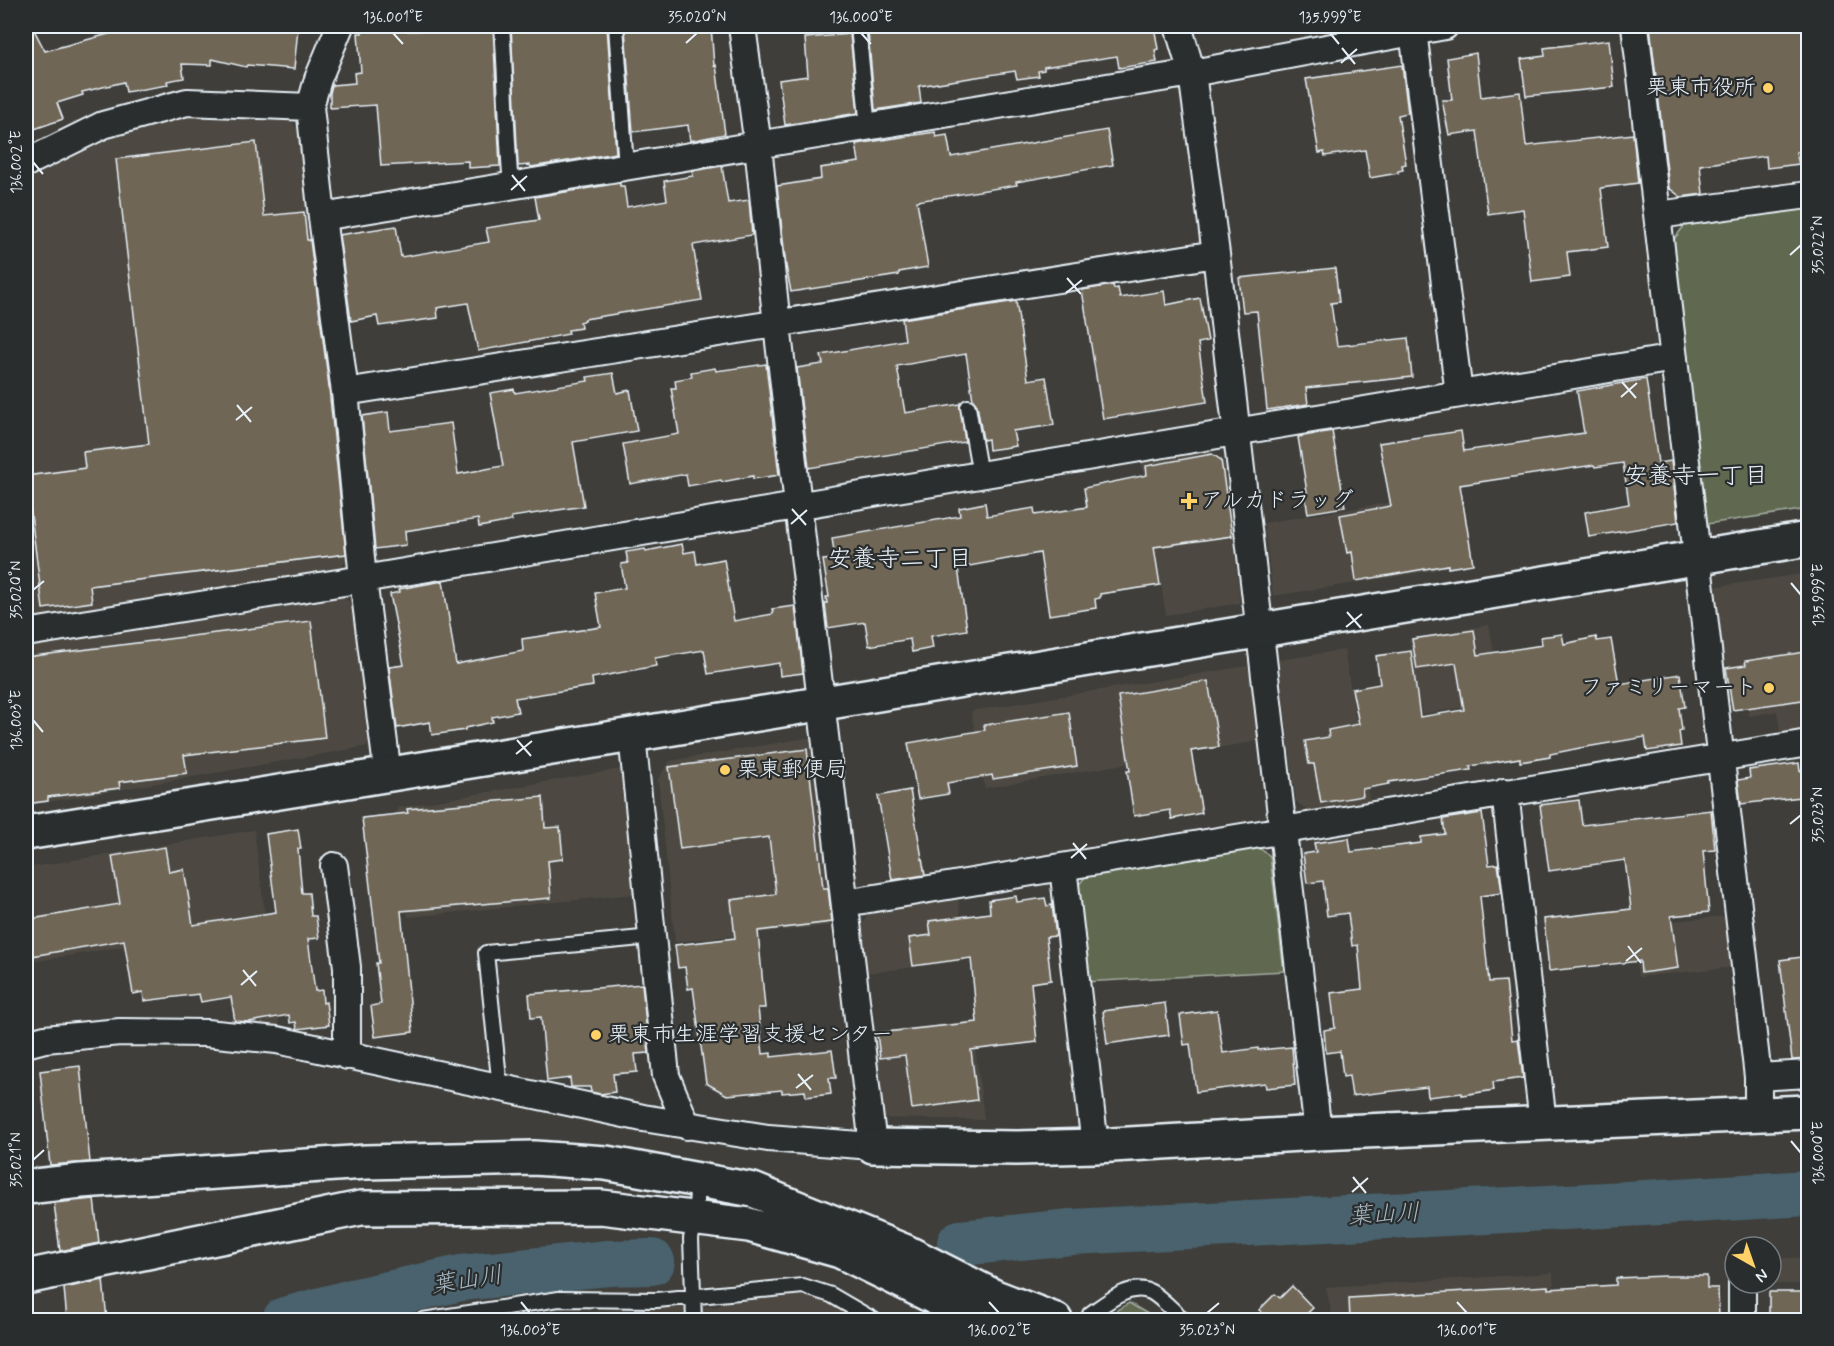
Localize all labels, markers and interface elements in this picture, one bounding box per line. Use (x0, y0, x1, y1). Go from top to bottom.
text: 136.001°E (363, 8, 423, 28)
text: 35.020°N (668, 8, 726, 28)
text: 136.000°E (829, 8, 893, 28)
text: 135.999°E (1299, 8, 1362, 28)
place label: 栗東市役所 (1646, 74, 1756, 102)
marker: 栗東市役所 (1761, 81, 1775, 95)
text: 136.002°E (7, 130, 27, 194)
text: 35.022°N (1809, 216, 1829, 274)
district label: 安養寺一丁目 (1624, 461, 1768, 492)
place label: アルカドラッグ (1201, 487, 1354, 515)
marker: アルカドラッグ (1182, 494, 1196, 508)
district label: 安養寺二丁目 (828, 544, 972, 575)
text: 35.020°N (7, 561, 27, 619)
text: 135.999°E (1809, 563, 1829, 626)
place label: ファミリーマート (1581, 674, 1757, 702)
marker: ファミリーマート (1762, 681, 1776, 695)
text: 136.003°E (7, 689, 27, 750)
place label: 栗東郵便局 (737, 756, 847, 784)
marker: 栗東郵便局 (718, 763, 732, 777)
text: 35.023°N (1809, 787, 1829, 843)
place label: 栗東市生涯学習支援センター (608, 1021, 893, 1049)
marker: 栗東市生涯学習支援センター (589, 1028, 603, 1042)
text: 136.000°E (1809, 1121, 1829, 1185)
text: 35.021°N (7, 1132, 27, 1188)
water label: 葉山川 (1347, 1198, 1421, 1232)
north arrow (1723, 1235, 1783, 1295)
water label: 葉山川 (429, 1260, 505, 1302)
text: N (1751, 1264, 1773, 1287)
text: 136.003°E (500, 1321, 561, 1341)
text: 136.002°E (967, 1321, 1031, 1341)
text: 35.023°N (1179, 1321, 1235, 1341)
text: 136.001°E (1437, 1321, 1497, 1341)

